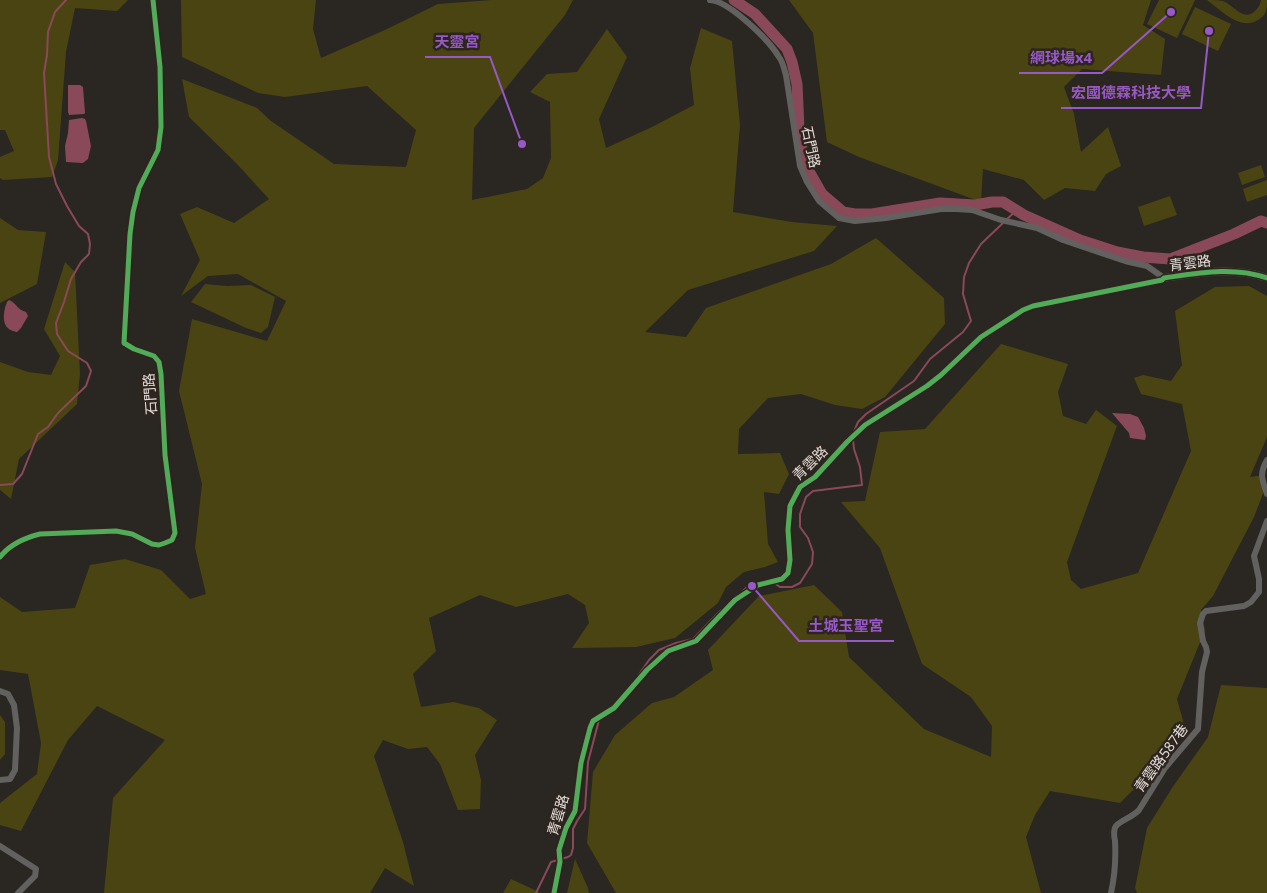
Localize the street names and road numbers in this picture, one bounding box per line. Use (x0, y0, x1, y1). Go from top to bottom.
street label: 石門路 (798, 124, 825, 169)
street label: 青雲路 (1168, 251, 1212, 274)
street label: 石門路 (139, 372, 160, 416)
street label: 青雲路 (788, 441, 831, 484)
street label: 青雲路587巷 (1129, 720, 1192, 796)
street label: 青雲路 (542, 792, 573, 838)

